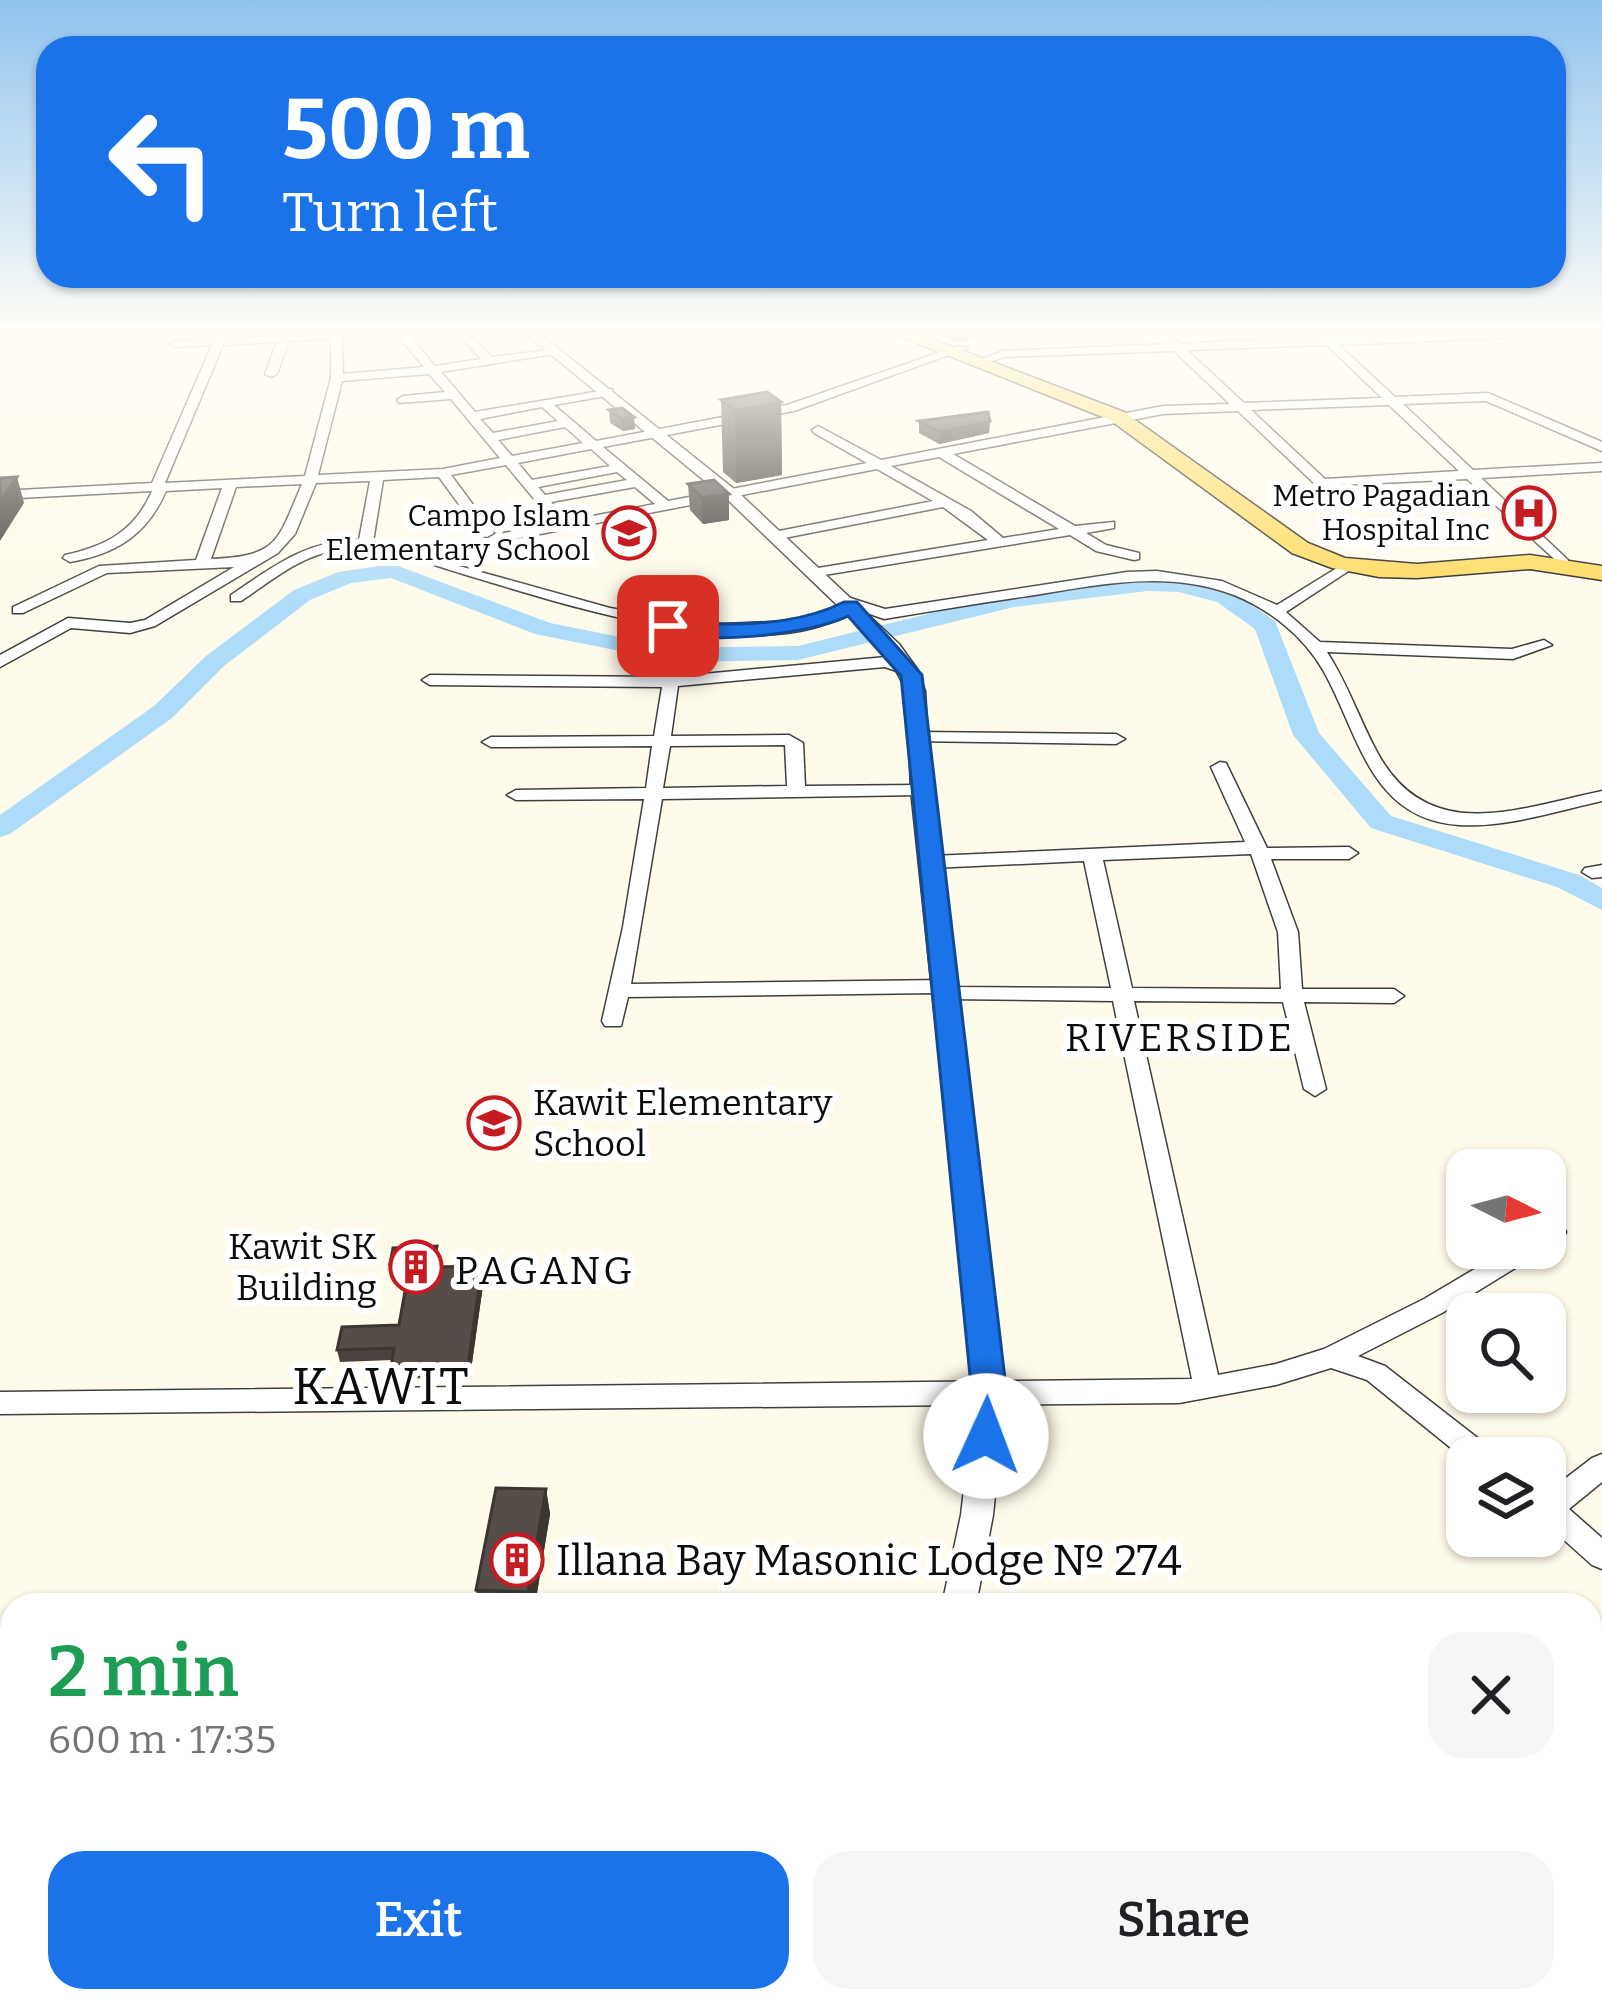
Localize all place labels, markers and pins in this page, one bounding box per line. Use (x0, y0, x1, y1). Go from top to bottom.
place label: Metro Pagadian Hospital Inc (1273, 478, 1490, 548)
hospital icon: Metro Pagadian Hospital Inc (1501, 485, 1557, 541)
place label: Campo Islam Elementary School (326, 498, 590, 568)
school or university icon: Campo Islam Elementary School (601, 505, 657, 561)
pin (617, 575, 719, 677)
place label: Kawit Elementary School (533, 1081, 833, 1166)
school or university icon: Kawit Elementary School (466, 1095, 522, 1151)
place label: Kawit SK Building (228, 1225, 377, 1310)
building icon: Kawit SK Building (388, 1239, 444, 1295)
building icon: Illana Bay Masonic Lodge № 274 (489, 1532, 545, 1588)
place label: Illana Bay Masonic Lodge № 274 (556, 1536, 1182, 1586)

